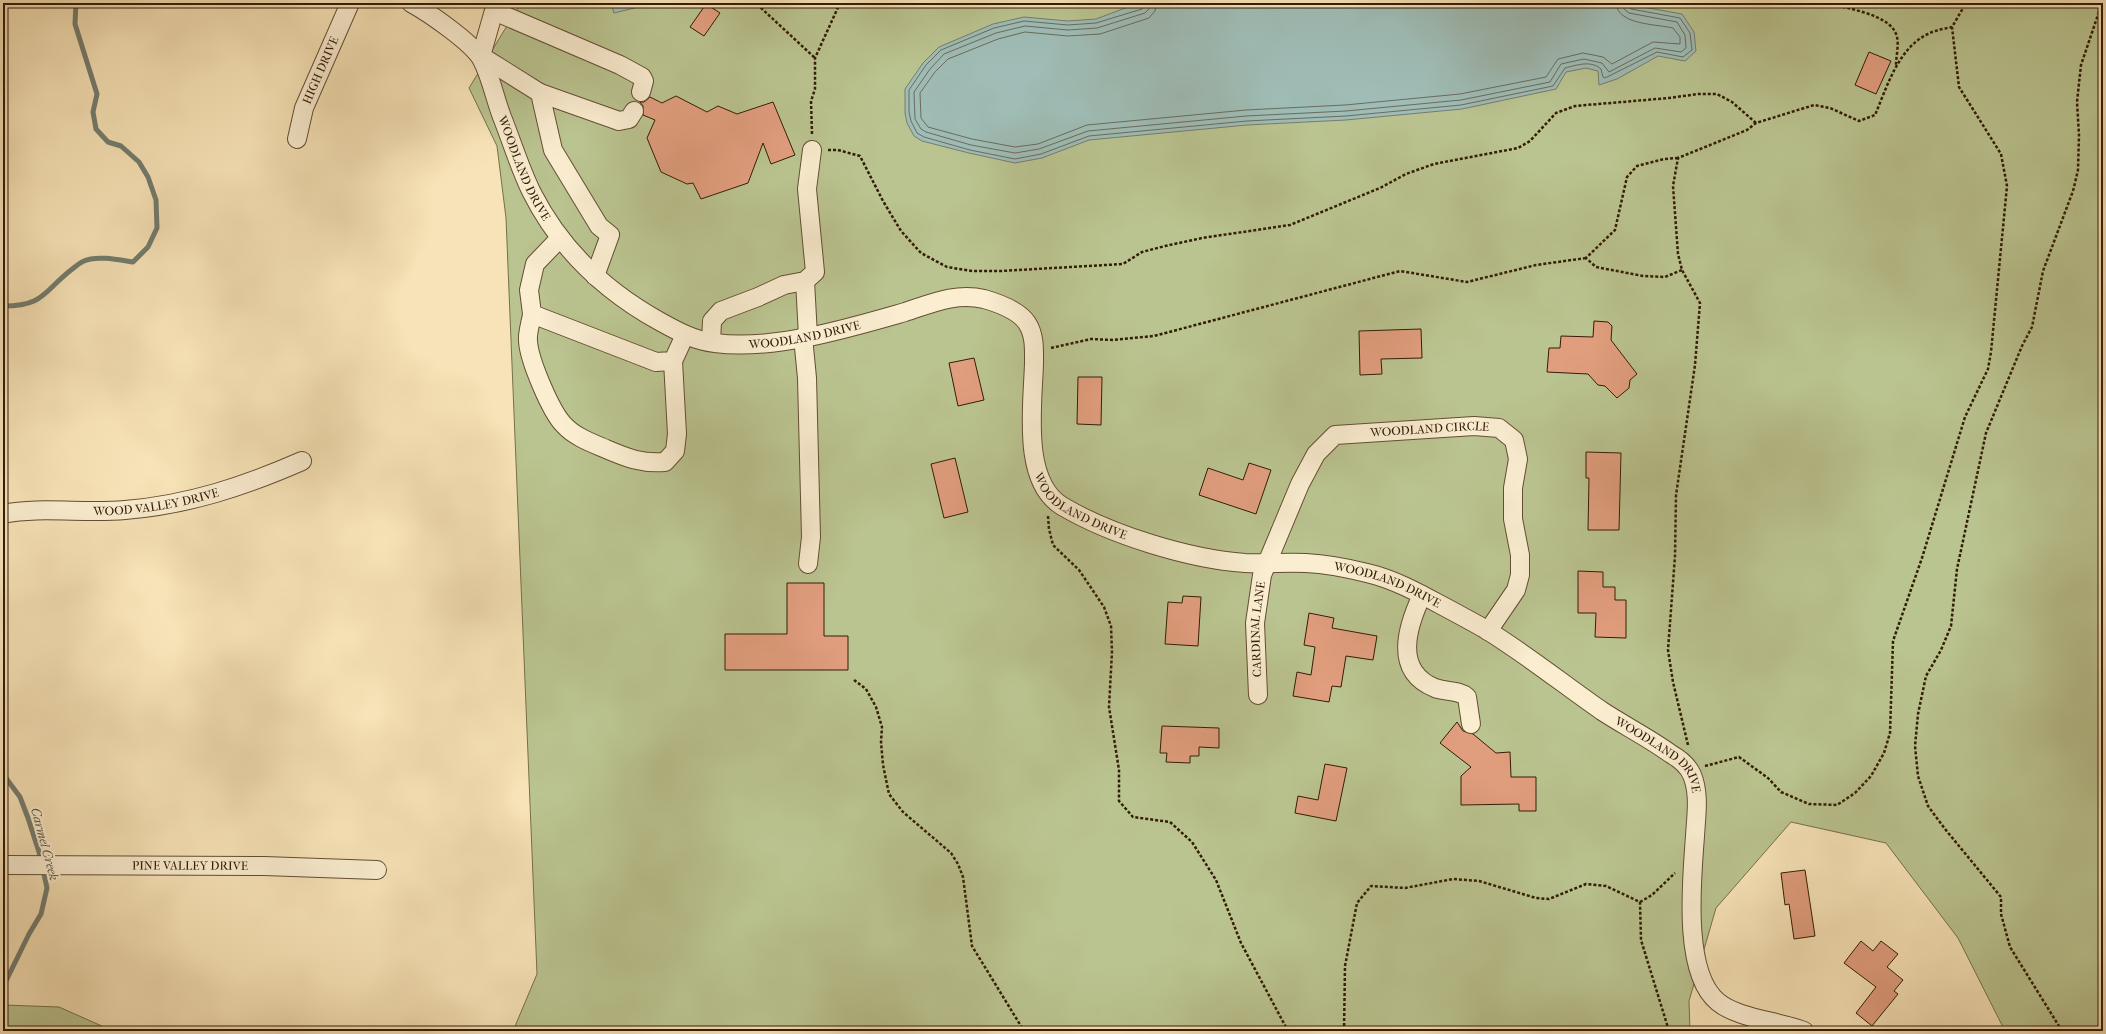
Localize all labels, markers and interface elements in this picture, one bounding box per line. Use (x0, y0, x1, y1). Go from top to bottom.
street label: HIGH DRIVE (300, 34, 341, 106)
street label: WOODLAND DRIVE (495, 113, 553, 223)
street label: WOODLAND DRIVE (747, 318, 862, 352)
street label: WOODLAND CIRCLE (1369, 419, 1490, 440)
street label: WOODLAND DRIVE (1031, 470, 1129, 542)
street label: WOOD VALLEY DRIVE (92, 485, 220, 518)
street label: WOODLAND DRIVE (1332, 559, 1443, 611)
street label: CARDINAL LANE (1248, 580, 1268, 678)
street label: WOODLAND DRIVE (1612, 713, 1703, 794)
water label: Carmel Creek (28, 806, 62, 882)
street label: PINE VALLEY DRIVE (132, 858, 248, 873)

